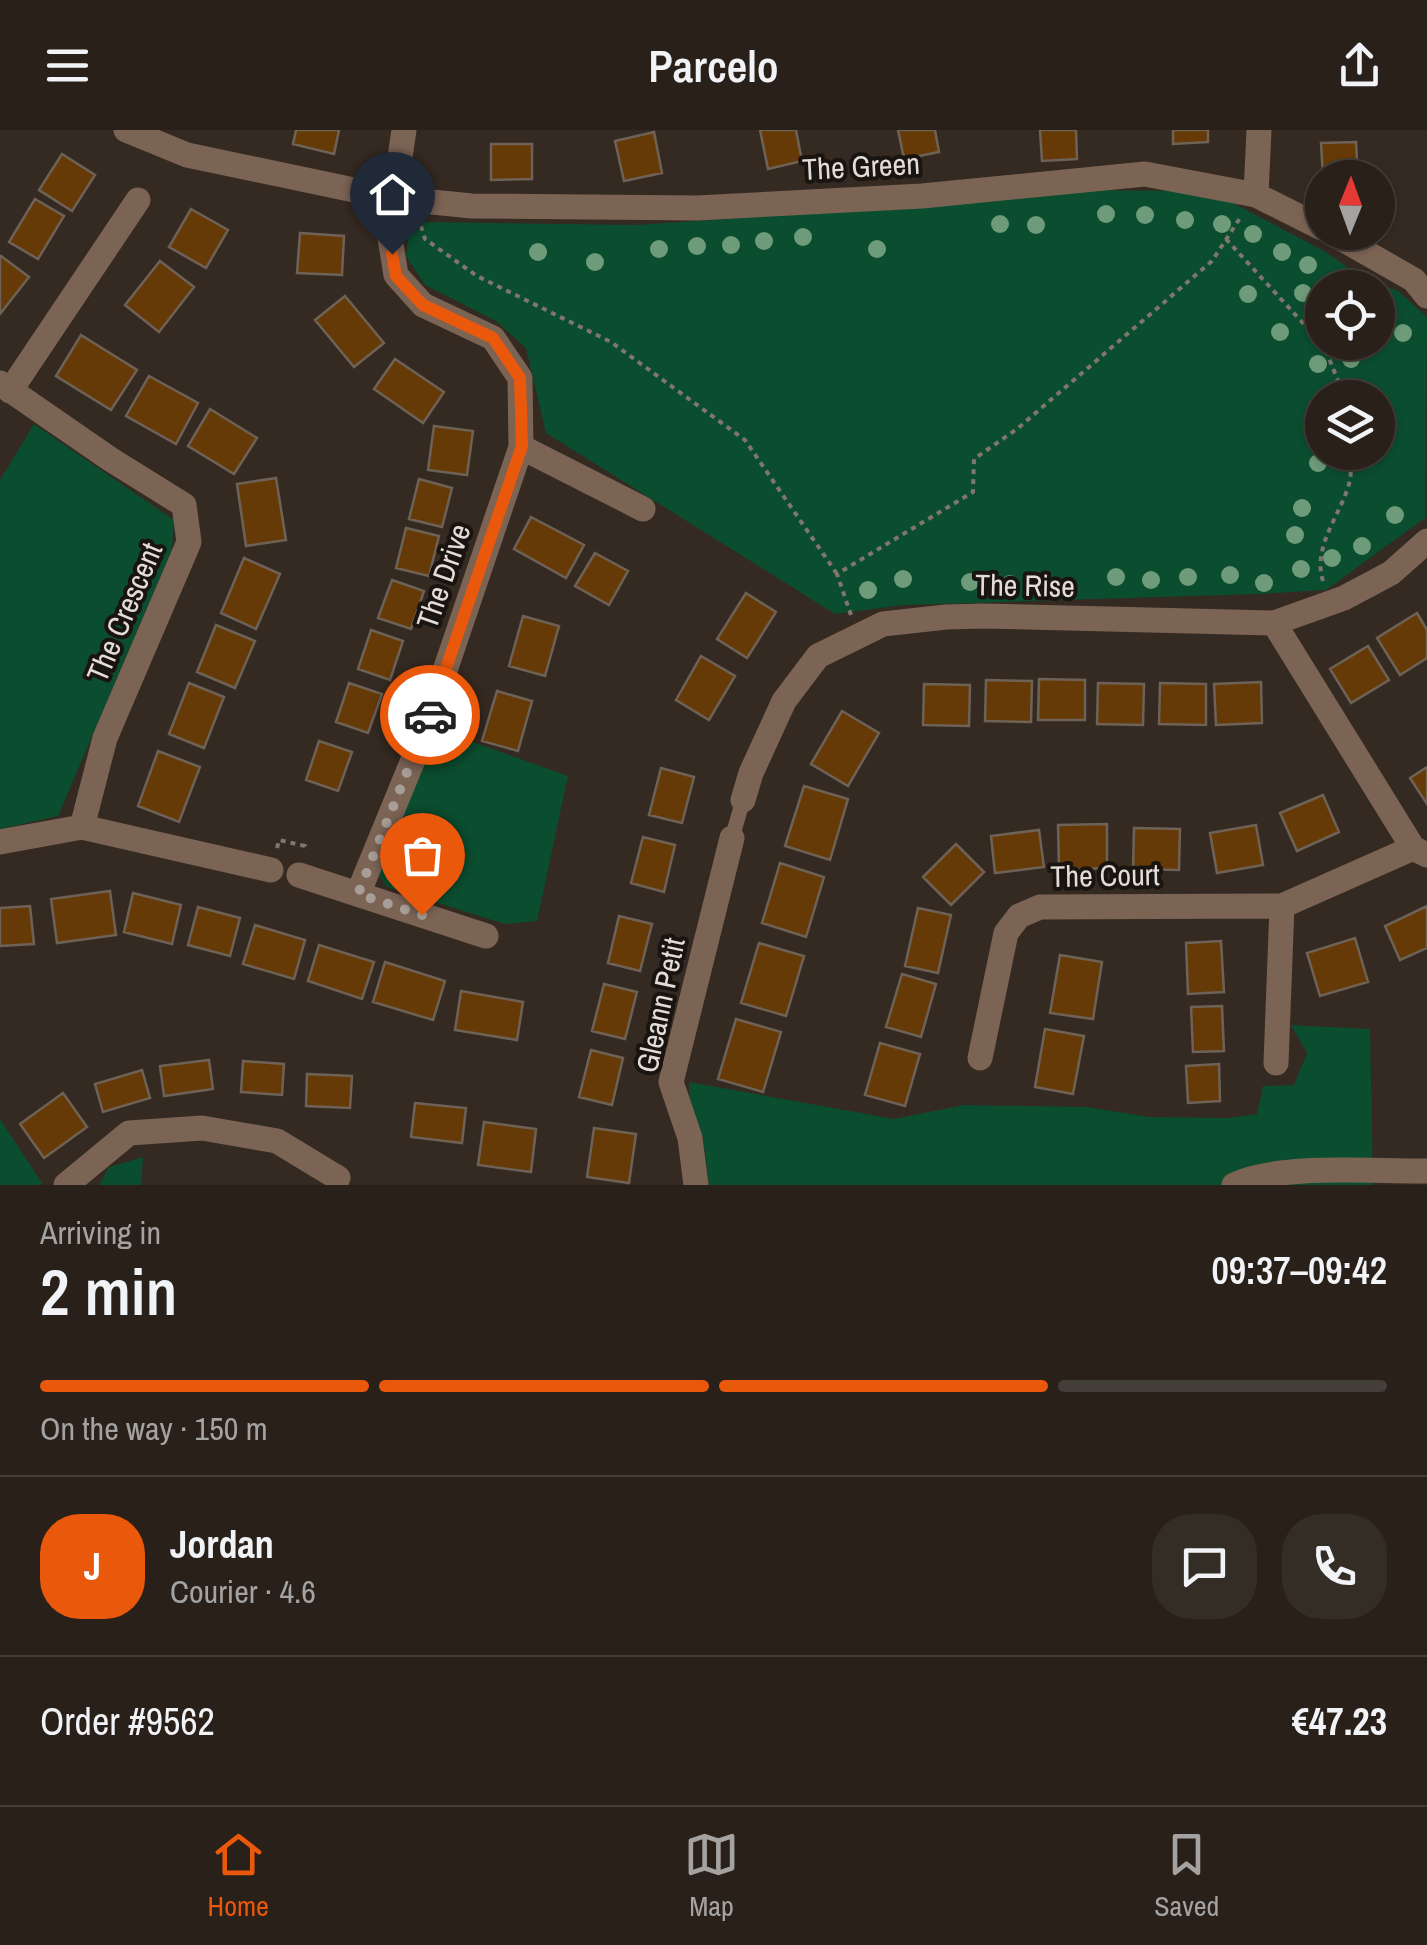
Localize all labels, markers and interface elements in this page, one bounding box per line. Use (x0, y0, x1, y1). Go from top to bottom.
text: Parcelo (648, 35, 779, 96)
icon: menu (40, 38, 95, 93)
icon: share (1332, 38, 1387, 93)
street label: The Green (801, 143, 921, 189)
pin (350, 152, 435, 255)
north arrow (1305, 160, 1395, 250)
map controls (1305, 160, 1395, 470)
icon: home (365, 167, 420, 222)
button: locate (1305, 270, 1395, 360)
button: layers (1305, 380, 1395, 470)
street label: The Drive (407, 518, 479, 634)
street label: The Crescent (77, 536, 171, 688)
street label: The Rise (975, 564, 1075, 606)
courier (380, 665, 480, 765)
icon: car (403, 688, 458, 743)
pin (380, 813, 465, 916)
icon: bag (395, 828, 450, 883)
street label: The Court (1050, 854, 1160, 896)
street label: Gleann Petit (626, 934, 694, 1076)
text: Arriving in (40, 1211, 161, 1254)
text: 09:37–09:42 (1211, 1245, 1387, 1296)
text: 2 min (40, 1248, 177, 1335)
text: On the way · 150 m (40, 1407, 268, 1450)
button: chat (1152, 1514, 1257, 1619)
button: phone (1282, 1514, 1387, 1619)
text: Jordan (170, 1519, 274, 1570)
text: J (84, 1541, 101, 1592)
text: Courier · 4.6 (170, 1570, 316, 1613)
text: Order #9562 (40, 1696, 215, 1747)
text: €47.23 (1292, 1696, 1387, 1747)
tab: Home (208, 1827, 269, 1925)
tab: Map (684, 1827, 739, 1925)
tab: Saved (1154, 1827, 1219, 1925)

